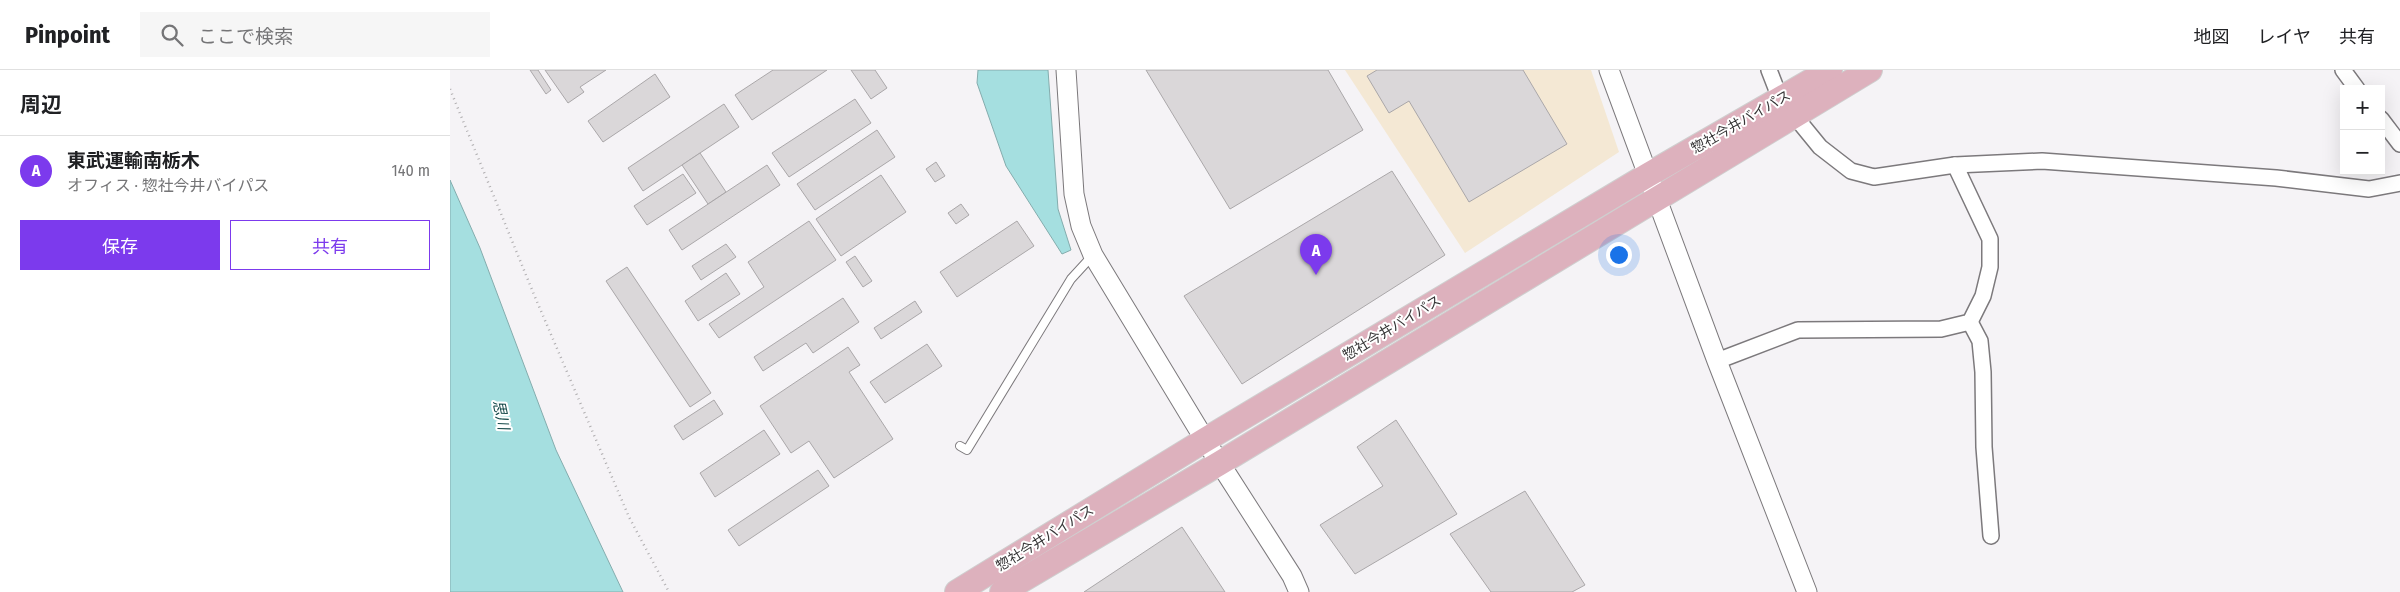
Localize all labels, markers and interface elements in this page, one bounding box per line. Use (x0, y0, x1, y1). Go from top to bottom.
search box (140, 12, 490, 57)
text: Pinpoint (25, 21, 110, 49)
icon: search (158, 21, 186, 49)
text: ここで検索 (198, 25, 293, 48)
text: 地図 (2194, 26, 2230, 48)
text: レイヤ (2258, 26, 2311, 48)
text: 共有 (2339, 26, 2375, 48)
map controls (2340, 85, 2385, 175)
button: + (2340, 85, 2385, 130)
street label: 惣社今井バイパス (1688, 87, 1794, 157)
text: 周辺 (20, 92, 62, 118)
button: − (2340, 130, 2385, 175)
text: 東武運輸南栃木 (67, 149, 200, 172)
text: A (32, 161, 40, 180)
text: 140 m (392, 161, 430, 180)
text: オフィス · 惣社今井バイパス (67, 176, 269, 195)
button: 保存 (20, 220, 220, 270)
button: 共有 (230, 220, 430, 270)
pin: A (1300, 234, 1332, 275)
your location (1606, 242, 1632, 268)
street label: 惣社今井バイパス (1340, 292, 1444, 364)
water label: 思川 (489, 398, 513, 433)
street label: 惣社今井バイパス (993, 501, 1097, 575)

